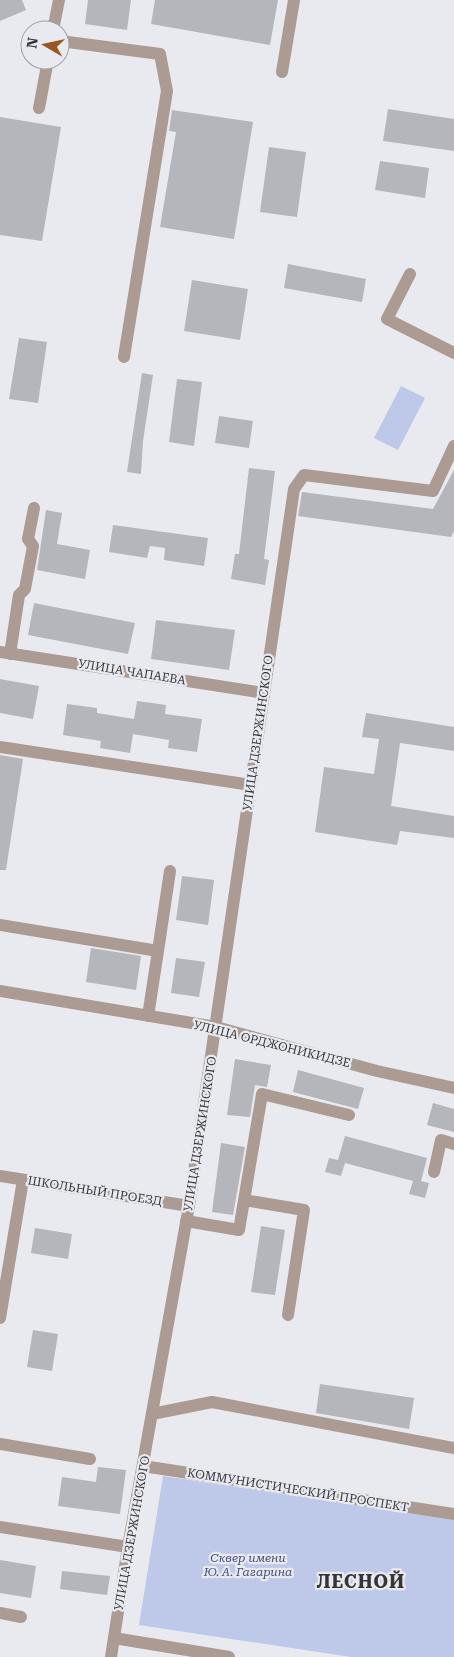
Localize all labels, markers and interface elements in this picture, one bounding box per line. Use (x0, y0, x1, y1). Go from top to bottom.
north arrow (20, 20, 70, 70)
text: N (23, 36, 41, 50)
street label: УЛИЦА ДЗЕРЖИНСКОГО (240, 654, 276, 812)
street label: УЛИЦА ЧАПАЕВА (77, 657, 187, 688)
street label: УЛИЦА ОРДЖОНИКИДЗЕ (192, 1018, 352, 1070)
street label: УЛИЦА ДЗЕРЖИНСКОГО (181, 1055, 219, 1213)
street label: ШКОЛЬНЫЙ ПРОЕЗД (27, 1173, 164, 1209)
street label: УЛИЦА ДЗЕРЖИНСКОГО (111, 1455, 153, 1611)
street label: КОММУНИСТИЧЕСКИЙ ПРОСПЕКТ (186, 1466, 410, 1514)
park label: Сквер имени Ю. А. Гагарина (203, 1551, 292, 1579)
district label: ЛЕСНОЙ (317, 1570, 405, 1592)

